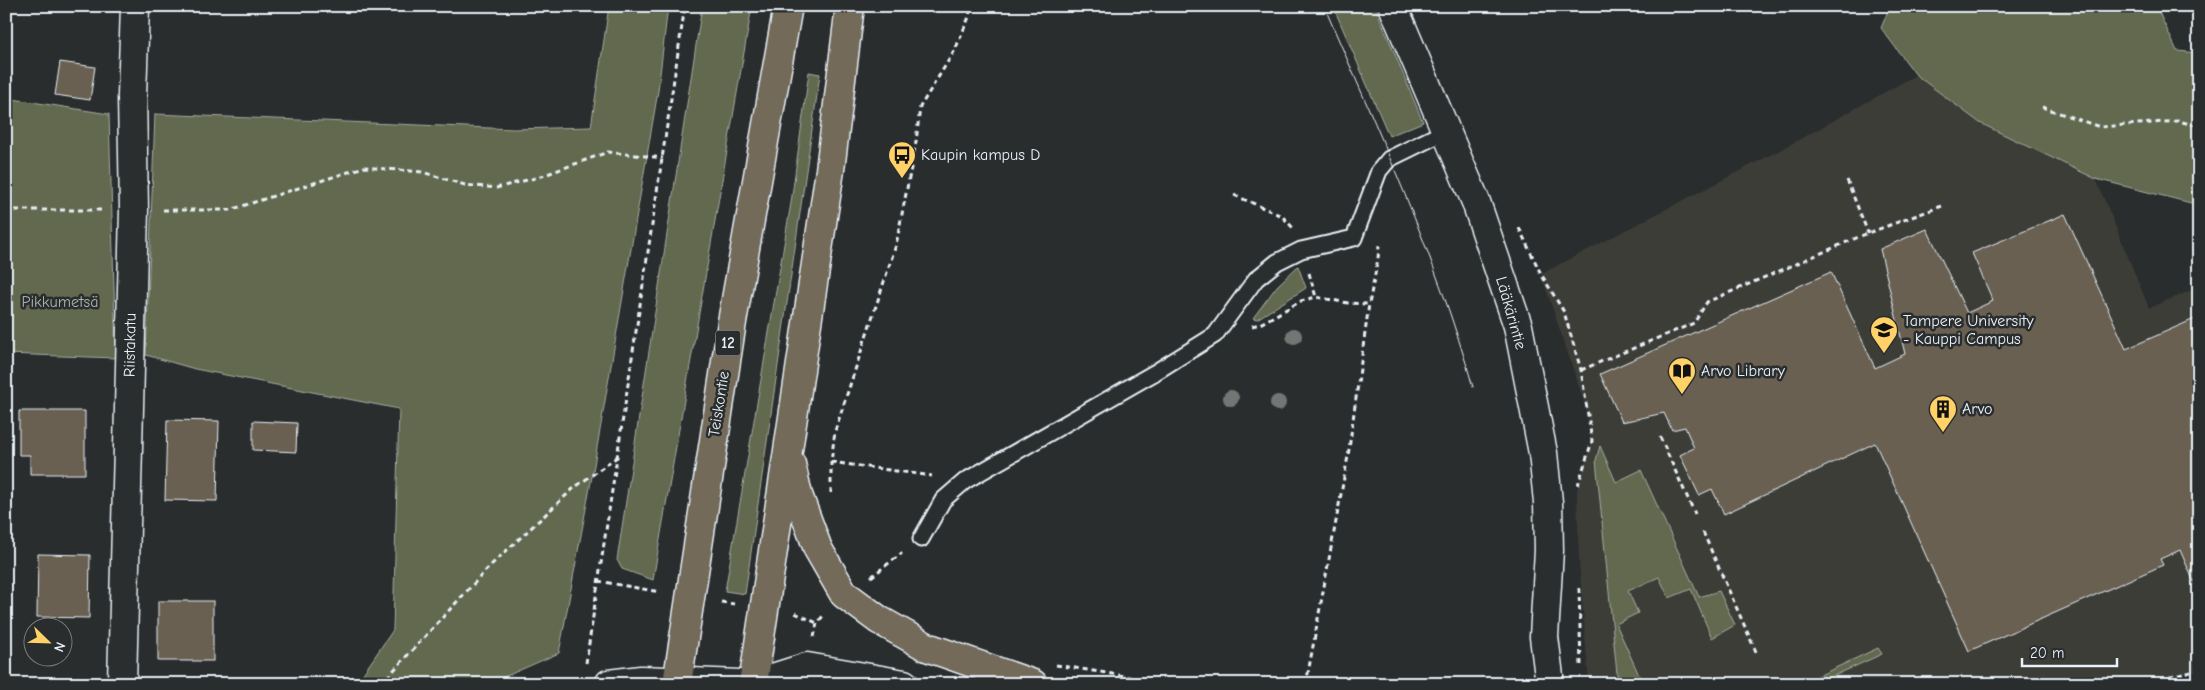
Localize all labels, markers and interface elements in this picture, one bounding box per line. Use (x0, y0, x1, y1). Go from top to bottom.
bus stop icon: Kaupin kampus D (887, 140, 917, 179)
place label: Kaupin kampus D (921, 146, 1040, 164)
street label: Lääkärintie (1492, 274, 1530, 352)
park label: Pikkumetsä (22, 293, 98, 311)
place label: Tampere University - Kauppi Campus (1903, 312, 2034, 348)
street label: Riistakatu (120, 313, 140, 377)
school or university icon: Tampere University - Kauppi Campus (1869, 315, 1899, 354)
road number: 12 (716, 330, 740, 356)
library icon: Arvo Library (1667, 356, 1697, 395)
place label: Arvo Library (1701, 362, 1786, 380)
street label: Teiskontie (705, 370, 733, 438)
building icon: Arvo (1928, 394, 1958, 433)
place label: Arvo (1962, 400, 1992, 418)
north arrow (22, 618, 72, 668)
scale bar (2022, 635, 2118, 667)
text: N (50, 639, 69, 654)
text: 20 m (2030, 644, 2064, 662)

